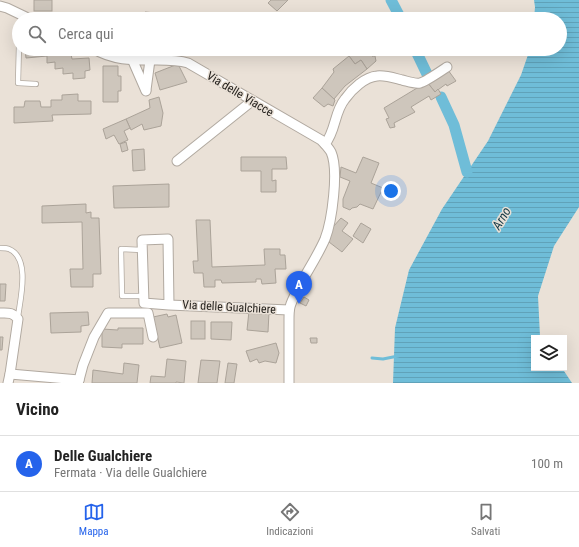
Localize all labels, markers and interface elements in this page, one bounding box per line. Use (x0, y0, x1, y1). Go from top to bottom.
search box (12, 12, 567, 56)
icon: search (26, 23, 48, 45)
text: Cerca qui (58, 25, 114, 43)
street label: Via delle Viacce (204, 69, 276, 120)
your location (381, 181, 401, 201)
water label: Arno (488, 204, 514, 233)
pin: A (286, 271, 312, 304)
street label: Via delle Gualchiere (182, 298, 277, 316)
map controls (531, 335, 567, 371)
button: layers (531, 335, 567, 371)
text: Vicino (16, 399, 59, 419)
text: Delle Gualchiere (54, 447, 152, 465)
text: A (25, 456, 33, 471)
text: 100 m (531, 456, 563, 471)
text: Fermata · Via delle Gualchiere (54, 465, 207, 480)
tab: Mappa (79, 501, 109, 538)
tab: Indicazioni (266, 501, 313, 538)
tab: Salvati (471, 501, 500, 538)

